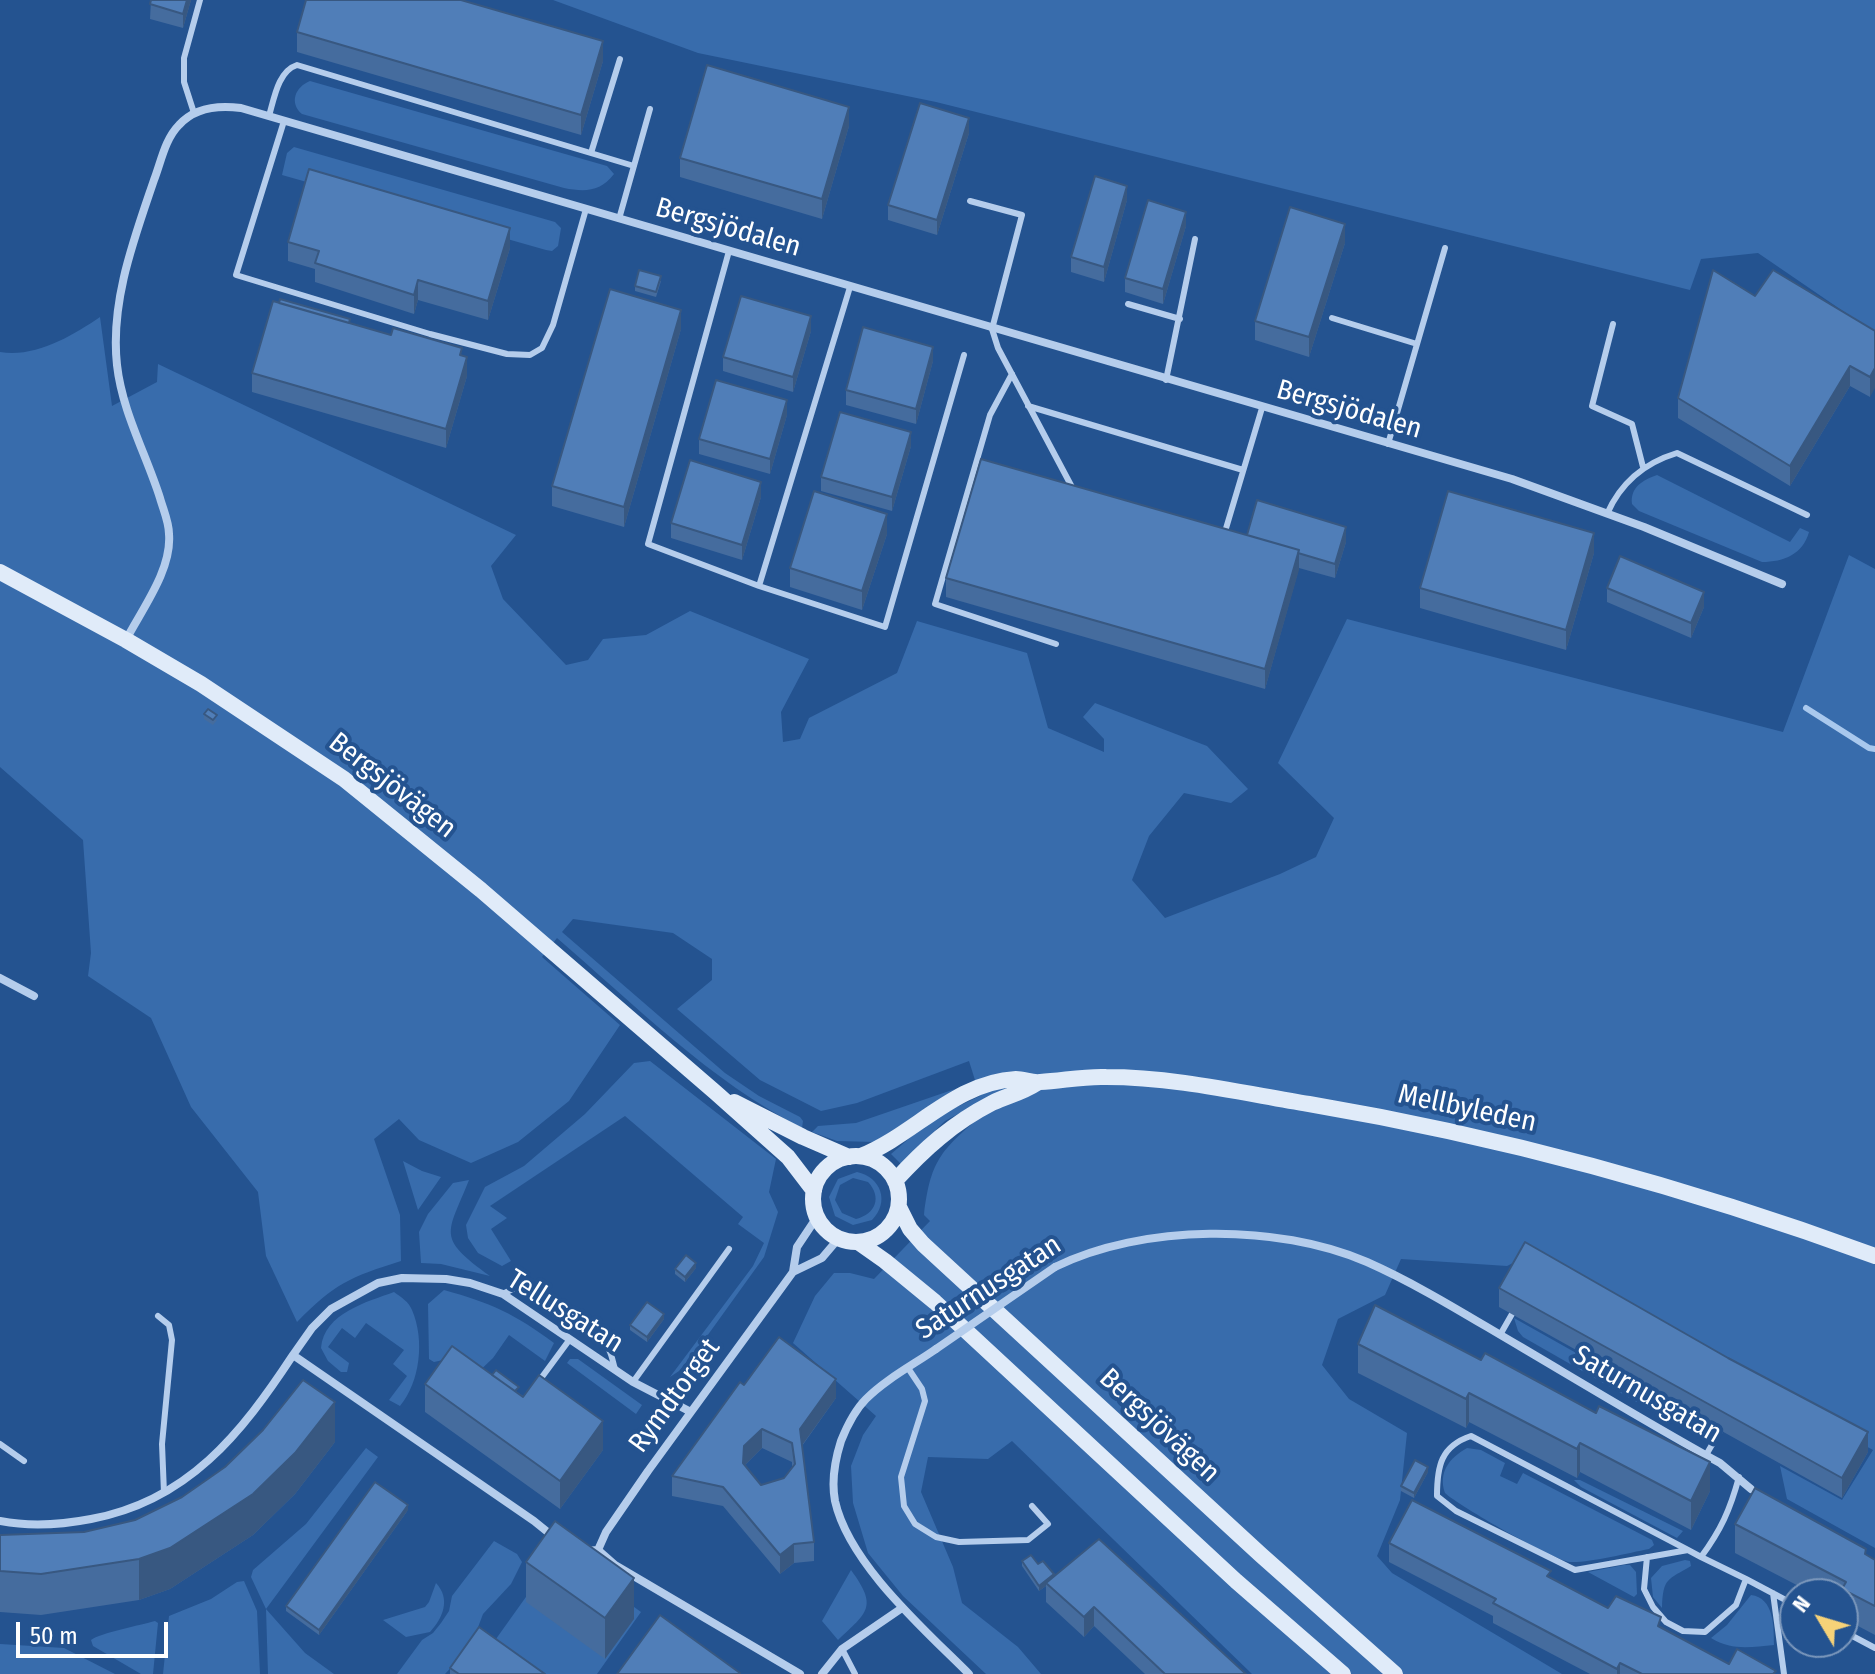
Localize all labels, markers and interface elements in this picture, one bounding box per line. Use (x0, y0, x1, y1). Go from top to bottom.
street label: Bergsjödalen (652, 191, 804, 265)
street label: Bergsjödalen (1273, 373, 1425, 447)
street label: Bergsjövägen (322, 726, 462, 846)
street label: Mellbyleden (1395, 1078, 1539, 1140)
street label: Saturnusgatan (910, 1229, 1068, 1347)
street label: Tellusgatan (501, 1263, 629, 1361)
street label: Rymdtorget (622, 1332, 728, 1460)
street label: Saturnusgatan (1567, 1339, 1727, 1451)
street label: Bergsjövägen (1092, 1362, 1226, 1490)
north arrow (1779, 1578, 1859, 1658)
text: N (1787, 1591, 1816, 1618)
scale bar (20, 1606, 172, 1656)
text: 50 m (30, 1622, 78, 1650)

